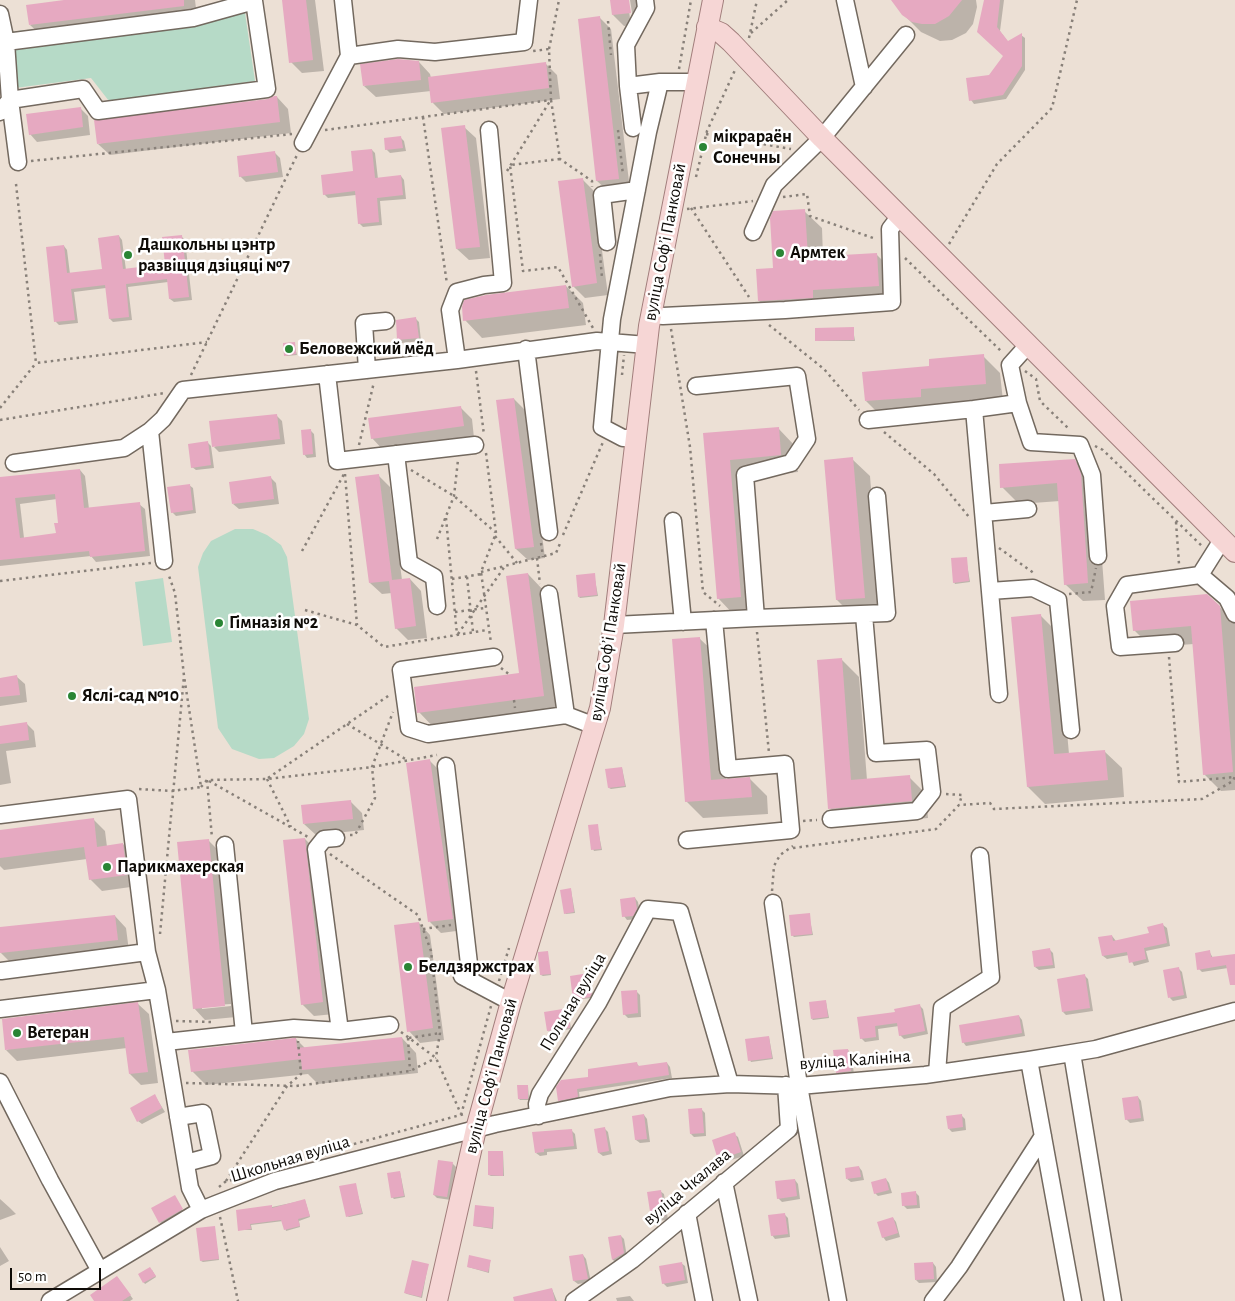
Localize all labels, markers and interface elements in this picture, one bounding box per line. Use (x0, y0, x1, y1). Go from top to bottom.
place label: мікрараён Сонечны (713, 126, 792, 168)
marker: мікрараён Сонечны (697, 141, 709, 153)
street label: вуліца Софʼі Панковай (639, 161, 691, 323)
place label: Дашкольны цэнтр развіцця дзіцяці №7 (138, 234, 290, 276)
place label: Армтек (790, 242, 845, 264)
marker: Армтек (774, 247, 786, 259)
marker: Дашкольны цэнтр развіцця дзіцяці №7 (122, 249, 134, 261)
place label: Беловежский мёд (299, 338, 434, 360)
marker: Беловежский мёд (283, 343, 295, 355)
street label: вуліца Софʼі Панковай (585, 561, 631, 723)
place label: Гімназія №2 (229, 612, 318, 634)
marker: Гімназія №2 (213, 617, 225, 629)
place label: Яслі-сад №10 (82, 685, 179, 707)
marker: Яслі-сад №10 (66, 690, 78, 702)
place label: Парикмахерская (117, 856, 244, 878)
marker: Парикмахерская (101, 861, 113, 873)
street label: Польная вуліца (535, 949, 611, 1055)
place label: Белдзяржстрах (418, 956, 534, 978)
marker: Белдзяржстрах (402, 961, 414, 973)
street label: вуліца Софʼі Панковай (460, 996, 522, 1156)
place label: Ветеран (27, 1022, 89, 1044)
marker: Ветеран (11, 1027, 23, 1039)
street label: вуліца Калініна (799, 1045, 911, 1075)
street label: Школьная вуліца (228, 1131, 352, 1187)
street label: вуліца Чкалава (638, 1144, 736, 1230)
scale bar (12, 1258, 104, 1290)
text: 50 m (18, 1269, 47, 1284)

